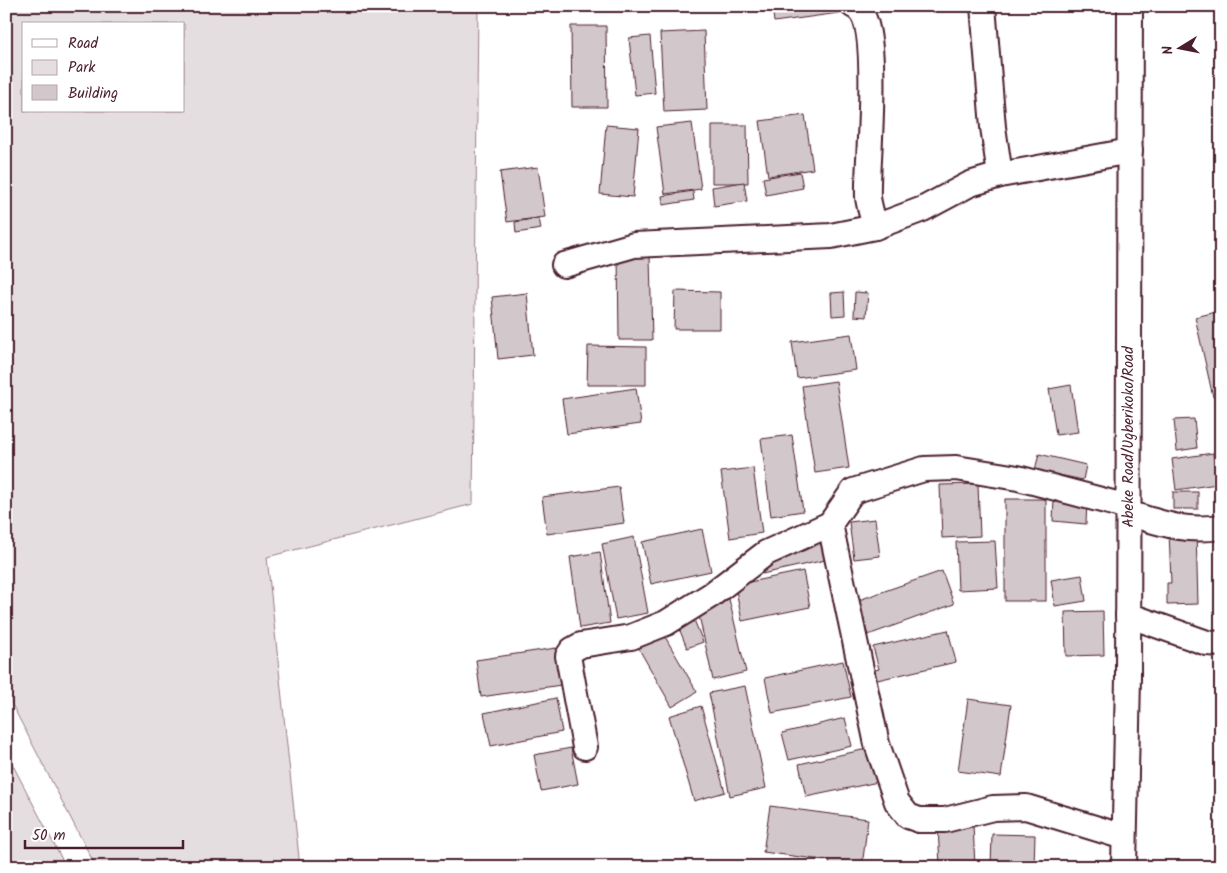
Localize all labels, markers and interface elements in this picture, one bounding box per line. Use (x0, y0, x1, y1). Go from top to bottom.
legend (22, 22, 185, 112)
north arrow (1154, 22, 1204, 72)
text: Road (68, 32, 99, 56)
text: N (1157, 44, 1180, 56)
text: Park (68, 56, 96, 80)
text: Building (68, 82, 118, 106)
street label: Abeke Road/Ugberikoko/Road (1117, 346, 1141, 528)
scale bar (25, 818, 182, 850)
text: 50 m (32, 824, 66, 848)

